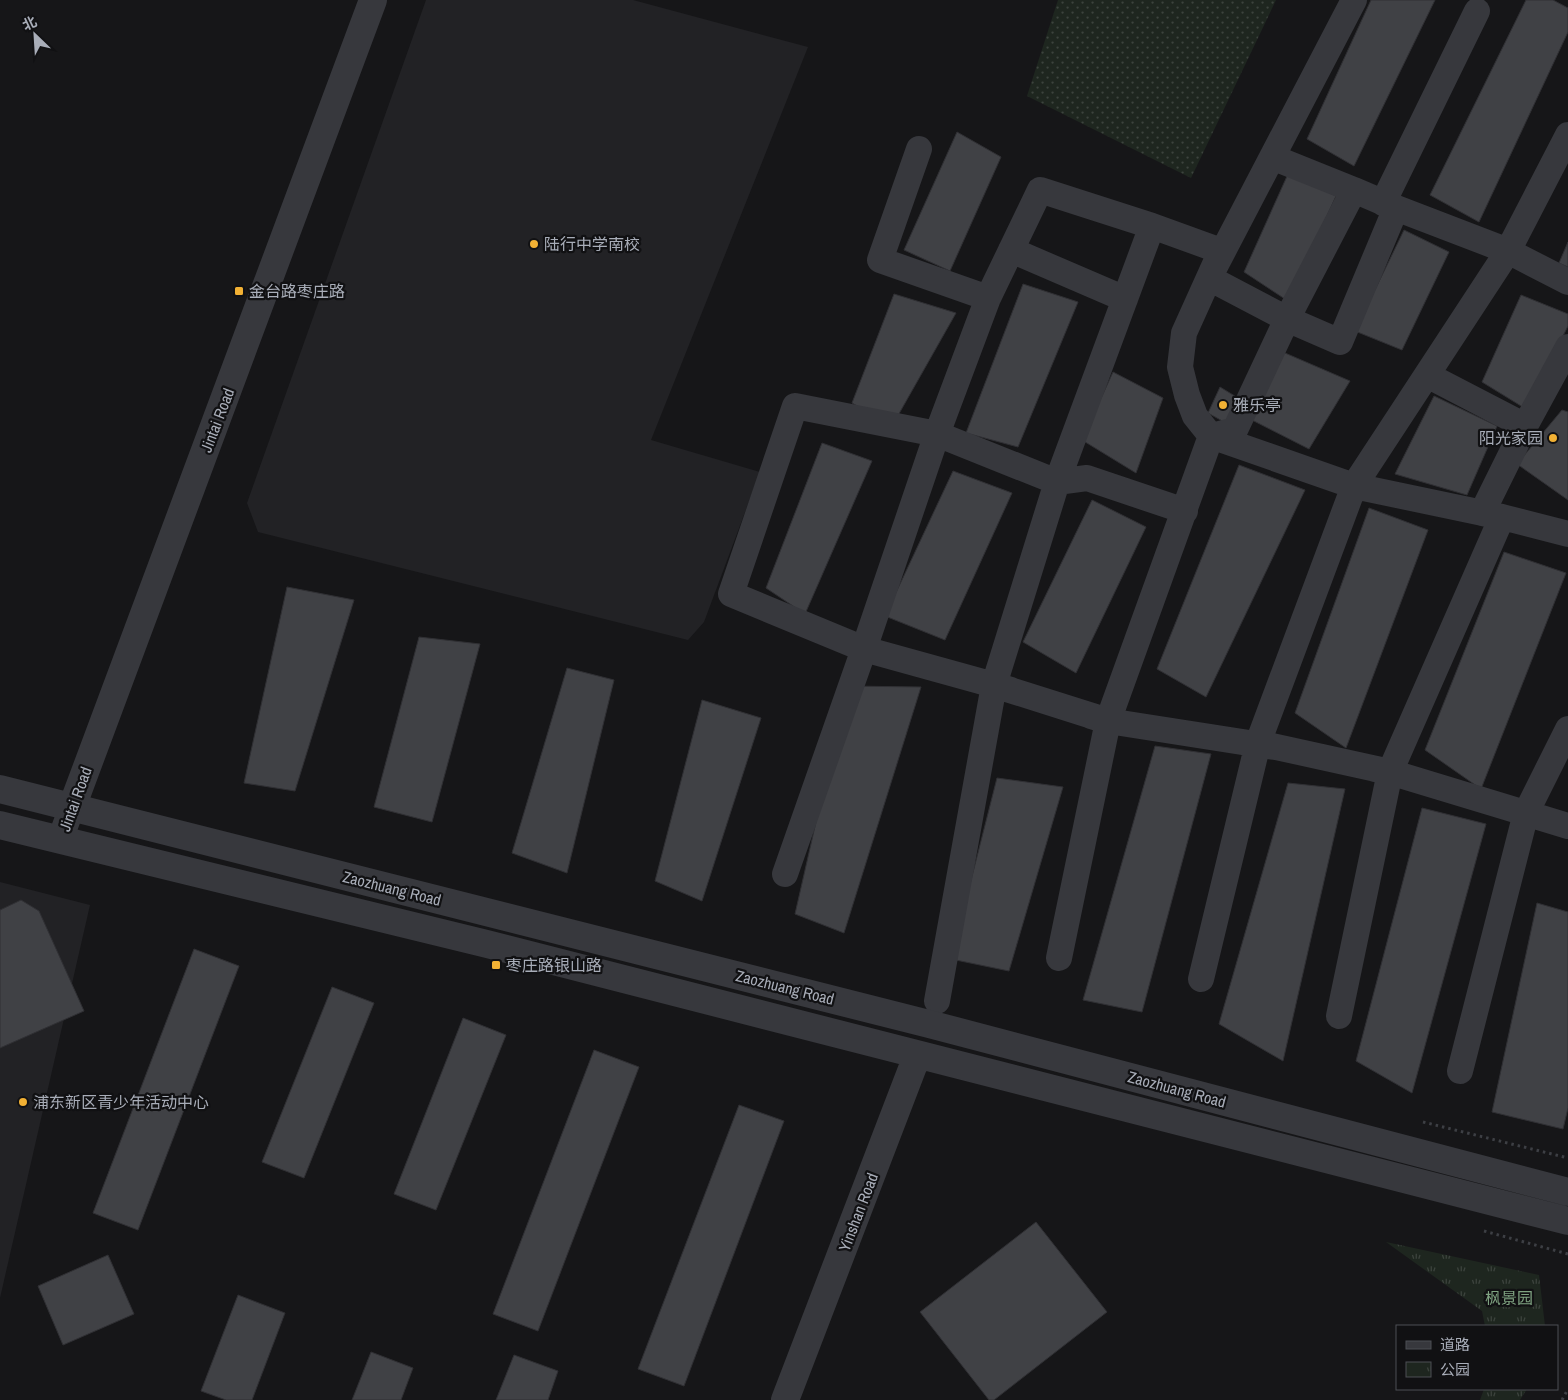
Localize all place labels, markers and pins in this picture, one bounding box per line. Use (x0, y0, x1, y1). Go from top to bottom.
place label: 陆行中学南校 (544, 233, 640, 255)
marker: 陆行中学南校 (528, 238, 540, 250)
place label: 金台路枣庄路 (249, 280, 345, 302)
marker: 金台路枣庄路 (233, 285, 245, 297)
place label: 雅乐亭 (1233, 394, 1281, 416)
marker: 雅乐亭 (1217, 399, 1229, 411)
place label: 阳光家园 (1479, 427, 1543, 449)
marker: 阳光家园 (1547, 432, 1559, 444)
place label: 枣庄路银山路 (506, 954, 602, 976)
marker: 枣庄路银山路 (490, 959, 502, 971)
place label: 浦东新区青少年活动中心 (33, 1091, 209, 1113)
marker: 浦东新区青少年活动中心 (17, 1096, 29, 1108)

